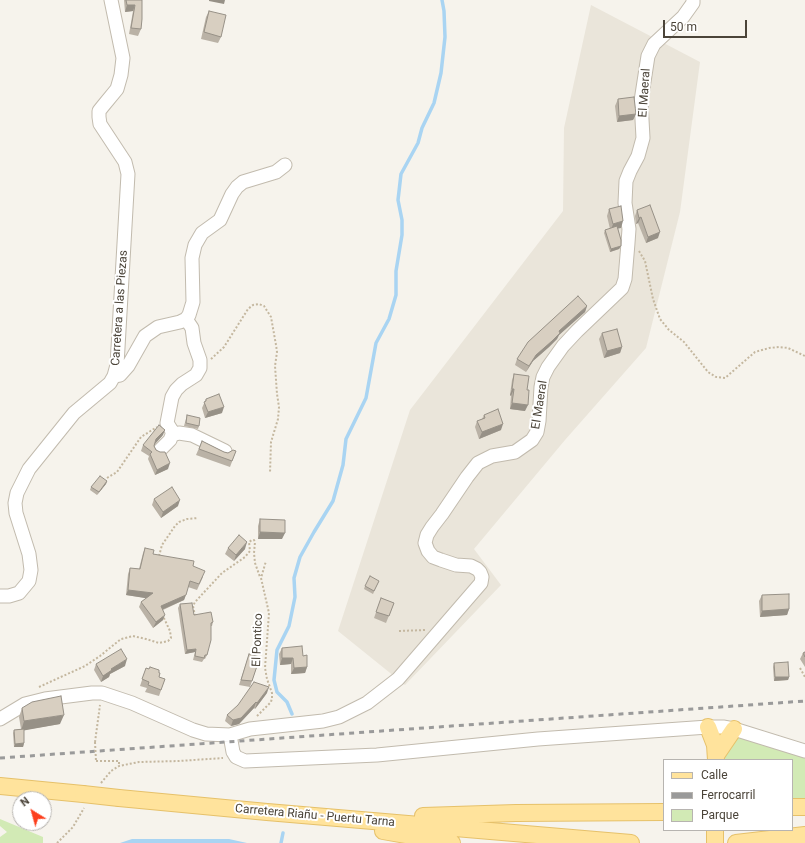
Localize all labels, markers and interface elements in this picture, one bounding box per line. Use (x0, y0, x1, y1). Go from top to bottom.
scale bar (665, 12, 749, 38)
text: 50 m (670, 20, 697, 34)
street label: El Maeral (636, 68, 654, 118)
street label: Carretera a las Piezas (109, 250, 131, 366)
street label: El Maeral (529, 379, 551, 431)
street label: El Pontico (250, 613, 266, 667)
legend (663, 759, 793, 831)
text: Calle (701, 768, 728, 782)
text: Ferrocarril (701, 788, 756, 802)
north arrow (12, 791, 52, 831)
text: N (18, 794, 32, 809)
street label: Carretera Riañu - Puertu Tarna (234, 802, 396, 830)
text: Parque (701, 808, 739, 822)

